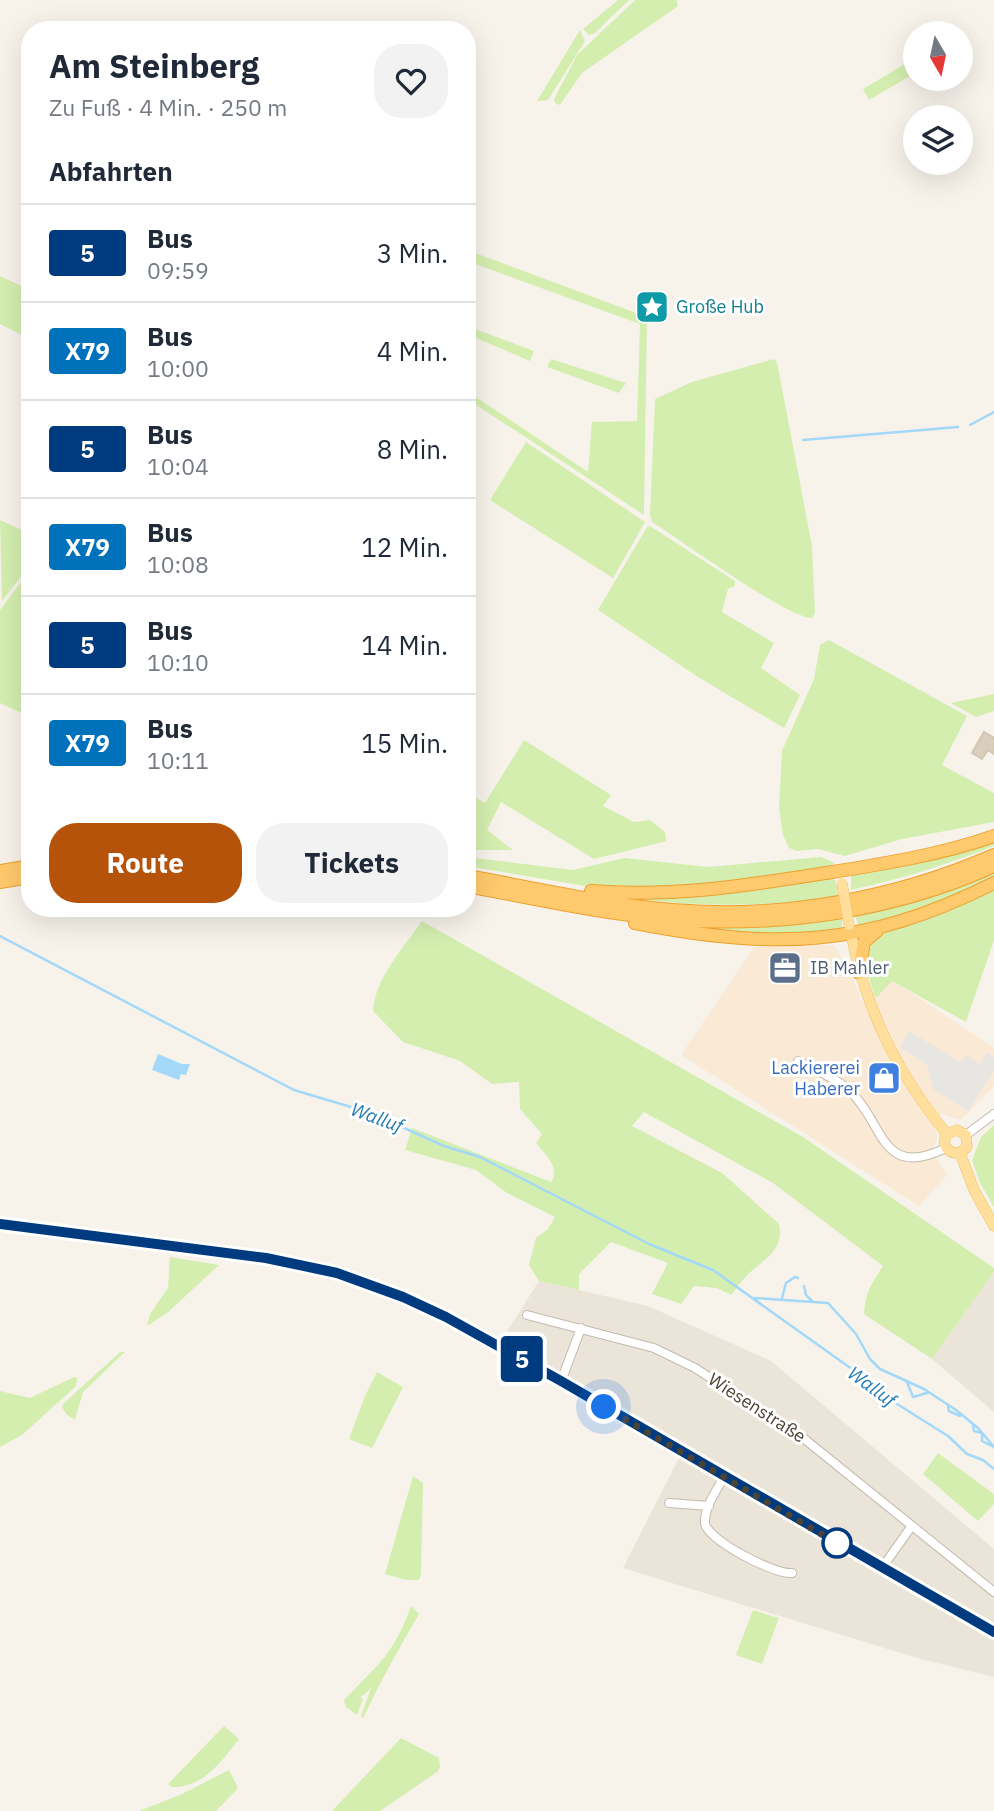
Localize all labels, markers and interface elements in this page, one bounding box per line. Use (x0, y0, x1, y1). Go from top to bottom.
north arrow (903, 21, 973, 91)
map controls (903, 21, 973, 175)
text: Am Steinberg (49, 44, 259, 87)
button: heart (374, 44, 448, 118)
text: Zu Fuß · 4 Min. · 250 m (49, 92, 287, 122)
button: layers (903, 105, 973, 175)
text: Abfahrten (49, 154, 173, 188)
text: Bus (147, 221, 193, 255)
text: 3 Min. (377, 236, 448, 270)
text: 5 (80, 237, 95, 269)
text: 09:59 (147, 255, 209, 285)
place icon: Große Hub (633, 288, 671, 326)
place label: Große Hub (676, 295, 764, 318)
text: Bus (147, 319, 193, 353)
text: 4 Min. (377, 334, 448, 368)
text: X79 (65, 335, 110, 367)
text: 10:00 (147, 353, 209, 383)
text: Bus (147, 417, 193, 451)
text: 8 Min. (377, 432, 448, 466)
text: 5 (80, 433, 95, 465)
text: 10:04 (147, 451, 209, 481)
text: Bus (147, 515, 193, 549)
text: 12 Min. (361, 530, 448, 564)
text: X79 (65, 531, 110, 563)
text: 10:08 (147, 549, 209, 579)
text: Bus (147, 613, 193, 647)
text: 14 Min. (361, 628, 448, 662)
text: 5 (80, 629, 95, 661)
text: 10:10 (147, 647, 209, 677)
text: Bus (147, 711, 193, 745)
text: 15 Min. (361, 726, 448, 760)
text: X79 (65, 727, 110, 759)
text: 10:11 (147, 745, 209, 775)
button: Route (49, 823, 242, 903)
button: Tickets (256, 823, 448, 903)
office icon: IB Mahler (766, 949, 804, 987)
place label: IB Mahler (810, 956, 889, 979)
place label: Lackiererei Haberer (771, 1056, 860, 1100)
shop icon: Lackiererei Haberer (865, 1059, 903, 1097)
water label: Walluf (348, 1097, 408, 1138)
line badge: 5 (499, 1336, 545, 1382)
text: 5 (515, 1343, 529, 1375)
water label: Walluf (843, 1361, 902, 1413)
street label: Wiesenstraße (704, 1367, 811, 1448)
your location (586, 1389, 621, 1424)
unlabelled marker (822, 1528, 852, 1558)

